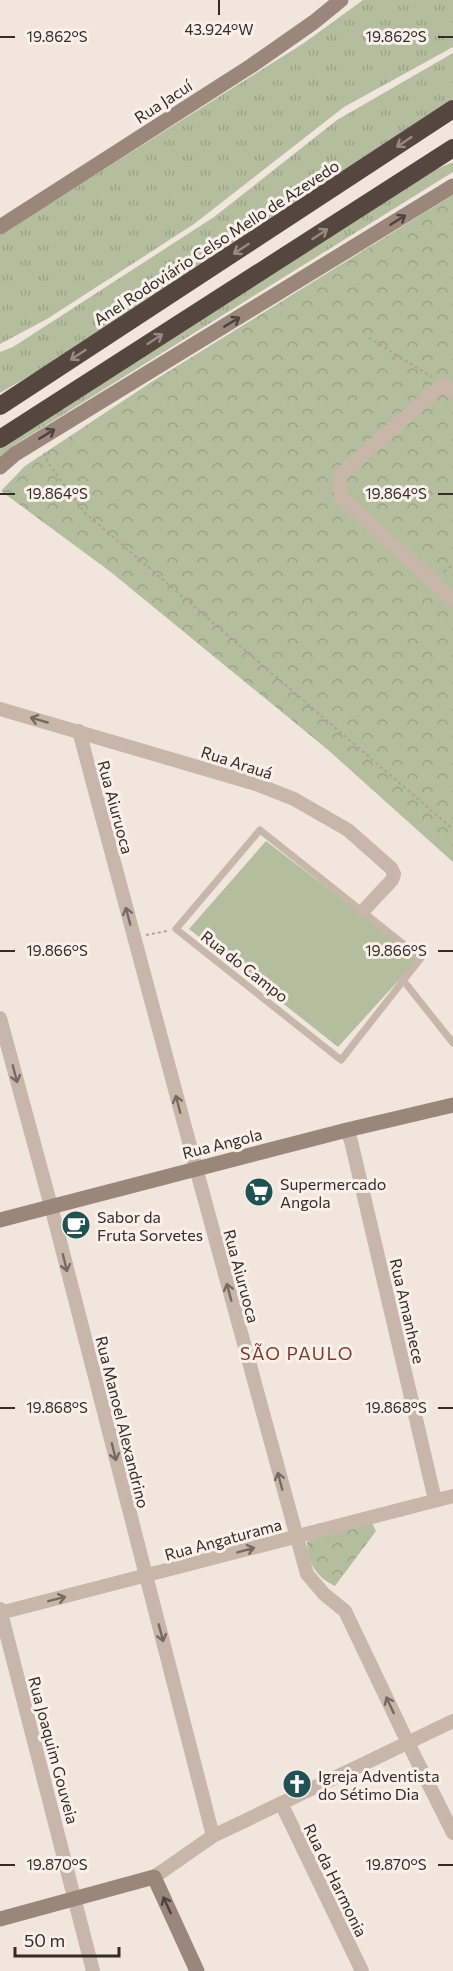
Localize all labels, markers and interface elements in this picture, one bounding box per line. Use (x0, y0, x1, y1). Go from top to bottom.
text: 43.924°W (184, 20, 254, 38)
text: 19.862°S (26, 27, 88, 45)
text: 19.862°S (365, 27, 427, 45)
street label: Rua Jacuí (131, 75, 196, 127)
one-way arrow (397, 136, 413, 148)
street label: Anel Rodoviário Celso Mello de Azevedo (90, 155, 342, 329)
one-way arrow (390, 213, 407, 226)
one-way arrow (311, 228, 327, 240)
one-way arrow (233, 243, 250, 255)
one-way arrow (223, 315, 240, 327)
one-way arrow (147, 333, 164, 346)
one-way arrow (70, 349, 87, 361)
one-way arrow (38, 427, 55, 439)
text: 19.864°S (26, 484, 88, 502)
text: 19.864°S (365, 484, 427, 502)
one-way arrow (30, 714, 49, 725)
street label: Rua Arauá (199, 742, 275, 782)
street label: Rua Aiuruoca (94, 758, 138, 856)
one-way arrow (122, 907, 133, 926)
street label: Rua do Campo (198, 926, 292, 1006)
text: 19.866°S (26, 941, 88, 959)
text: 19.866°S (365, 941, 427, 959)
one-way arrow (10, 1064, 22, 1083)
one-way arrow (172, 1095, 184, 1114)
street label: Rua Angola (180, 1124, 264, 1162)
place label: Supermercado Angola (280, 1174, 386, 1211)
supermarket icon: Supermercado Angola (243, 1176, 275, 1208)
place label: Sabor da Fruta Sorvetes (97, 1207, 203, 1244)
cafe icon: Sabor da Fruta Sorvetes (60, 1209, 92, 1241)
street label: Rua Aiuruoca (220, 1227, 264, 1325)
one-way arrow (60, 1253, 72, 1272)
street label: Rua Amanhece (387, 1256, 429, 1366)
one-way arrow (223, 1283, 235, 1302)
street label: Rua Manoel Alexandrino (92, 1334, 154, 1510)
district label: SÃO PAULO (240, 1342, 354, 1364)
text: 19.868°S (26, 1398, 88, 1416)
text: 19.868°S (365, 1398, 427, 1416)
one-way arrow (108, 1442, 120, 1461)
one-way arrow (274, 1471, 286, 1490)
street label: Rua Angaturama (162, 1514, 284, 1564)
one-way arrow (236, 1544, 255, 1556)
one-way arrow (47, 1592, 66, 1604)
one-way arrow (155, 1623, 167, 1642)
street label: Rua Joaquim Gouveia (25, 1674, 83, 1826)
one-way arrow (383, 1697, 395, 1715)
place label: Igreja Adventista do Sétimo Dia (318, 1766, 440, 1803)
church icon: Igreja Adventista do Sétimo Dia (281, 1768, 313, 1800)
street label: Rua da Harmonia (300, 1820, 372, 1940)
text: 19.870°S (26, 1855, 88, 1873)
text: 19.870°S (365, 1855, 427, 1873)
one-way arrow (160, 1897, 172, 1915)
scale bar (15, 1920, 118, 1958)
text: 50 m (24, 1929, 65, 1951)

